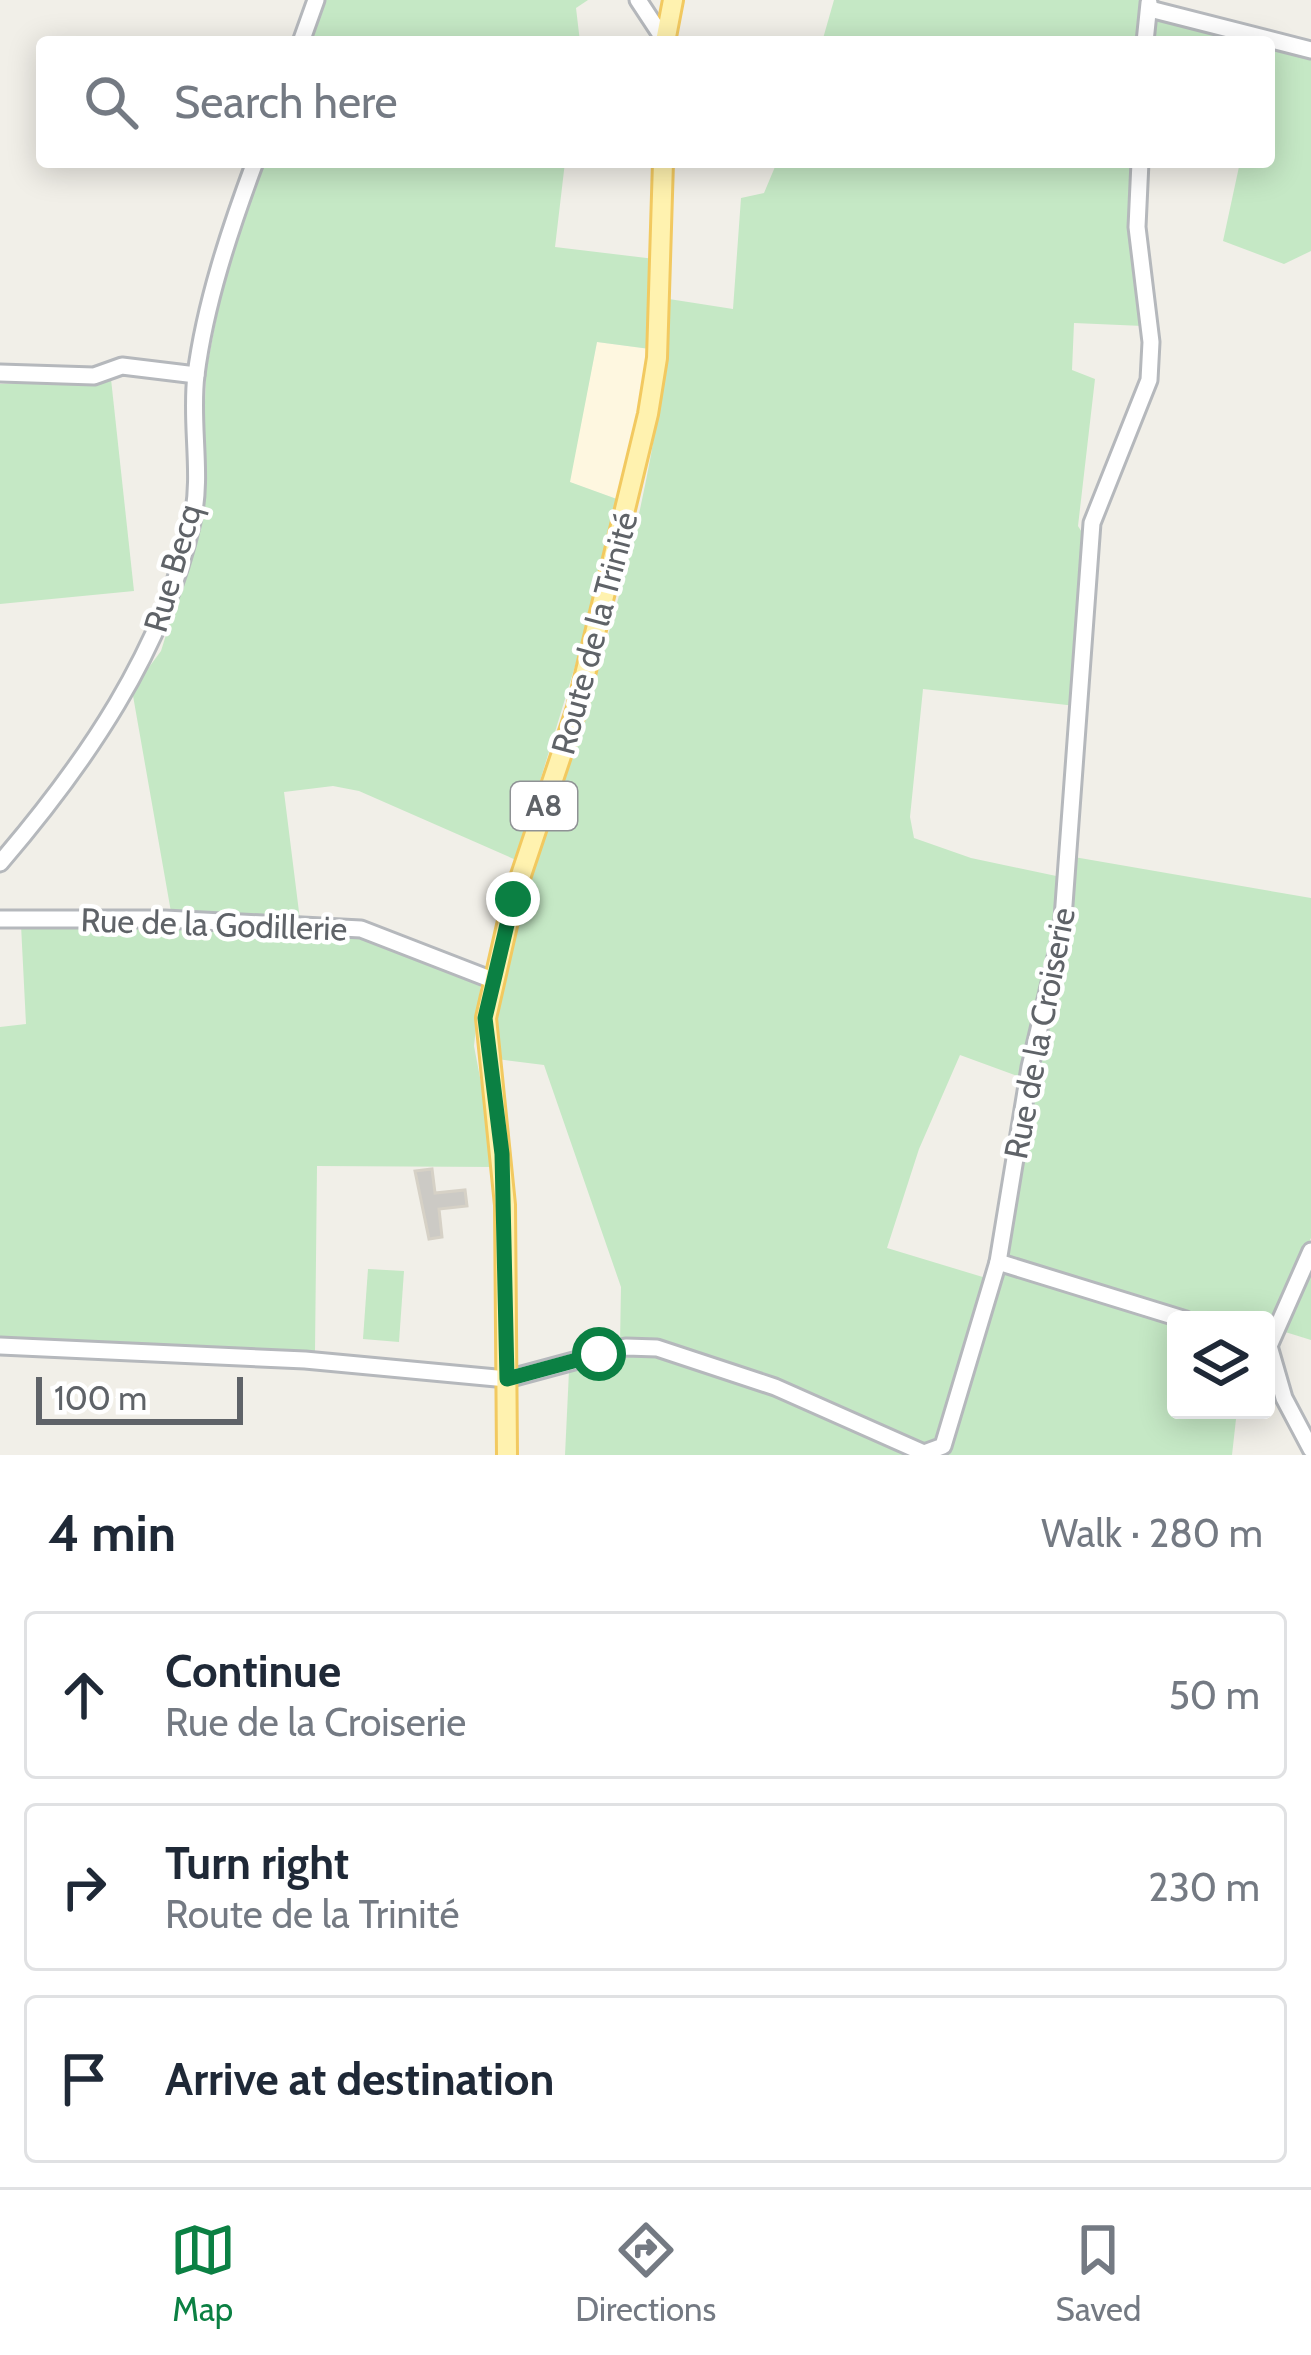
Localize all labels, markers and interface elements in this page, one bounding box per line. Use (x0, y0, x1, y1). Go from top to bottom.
search box (36, 36, 1275, 168)
icon: search (78, 69, 144, 135)
text: Search here (174, 75, 398, 129)
street label: Rue Becq (135, 500, 209, 636)
street label: Route de la Trinité (542, 507, 646, 759)
road number: A8 (511, 782, 577, 830)
route end (486, 872, 540, 926)
street label: Rue de la Godillerie (80, 899, 348, 949)
street label: Rue de la Croiserie (995, 904, 1083, 1162)
map controls (1167, 1311, 1275, 1419)
button: layers (1167, 1311, 1275, 1419)
route start (572, 1327, 626, 1381)
scale bar (36, 1371, 243, 1424)
text: 100 m (54, 1378, 147, 1418)
text: 4 min (48, 1502, 176, 1564)
text: Walk · 280 m (1041, 1509, 1263, 1557)
text: Continue (165, 1644, 341, 1698)
icon: ahead (51, 1662, 117, 1728)
text: 50 m (1169, 1671, 1260, 1719)
text: Rue de la Croiserie (165, 1698, 466, 1746)
text: Turn right (165, 1836, 349, 1890)
icon: right (51, 1854, 117, 1920)
text: 230 m (1148, 1863, 1260, 1911)
text: Route de la Trinité (165, 1890, 459, 1938)
icon: arrive (51, 2046, 117, 2112)
text: Arrive at destination (165, 2052, 554, 2106)
tab: Map (170, 2217, 236, 2329)
tab: Directions (575, 2217, 716, 2329)
tab: Saved (1056, 2217, 1141, 2329)

